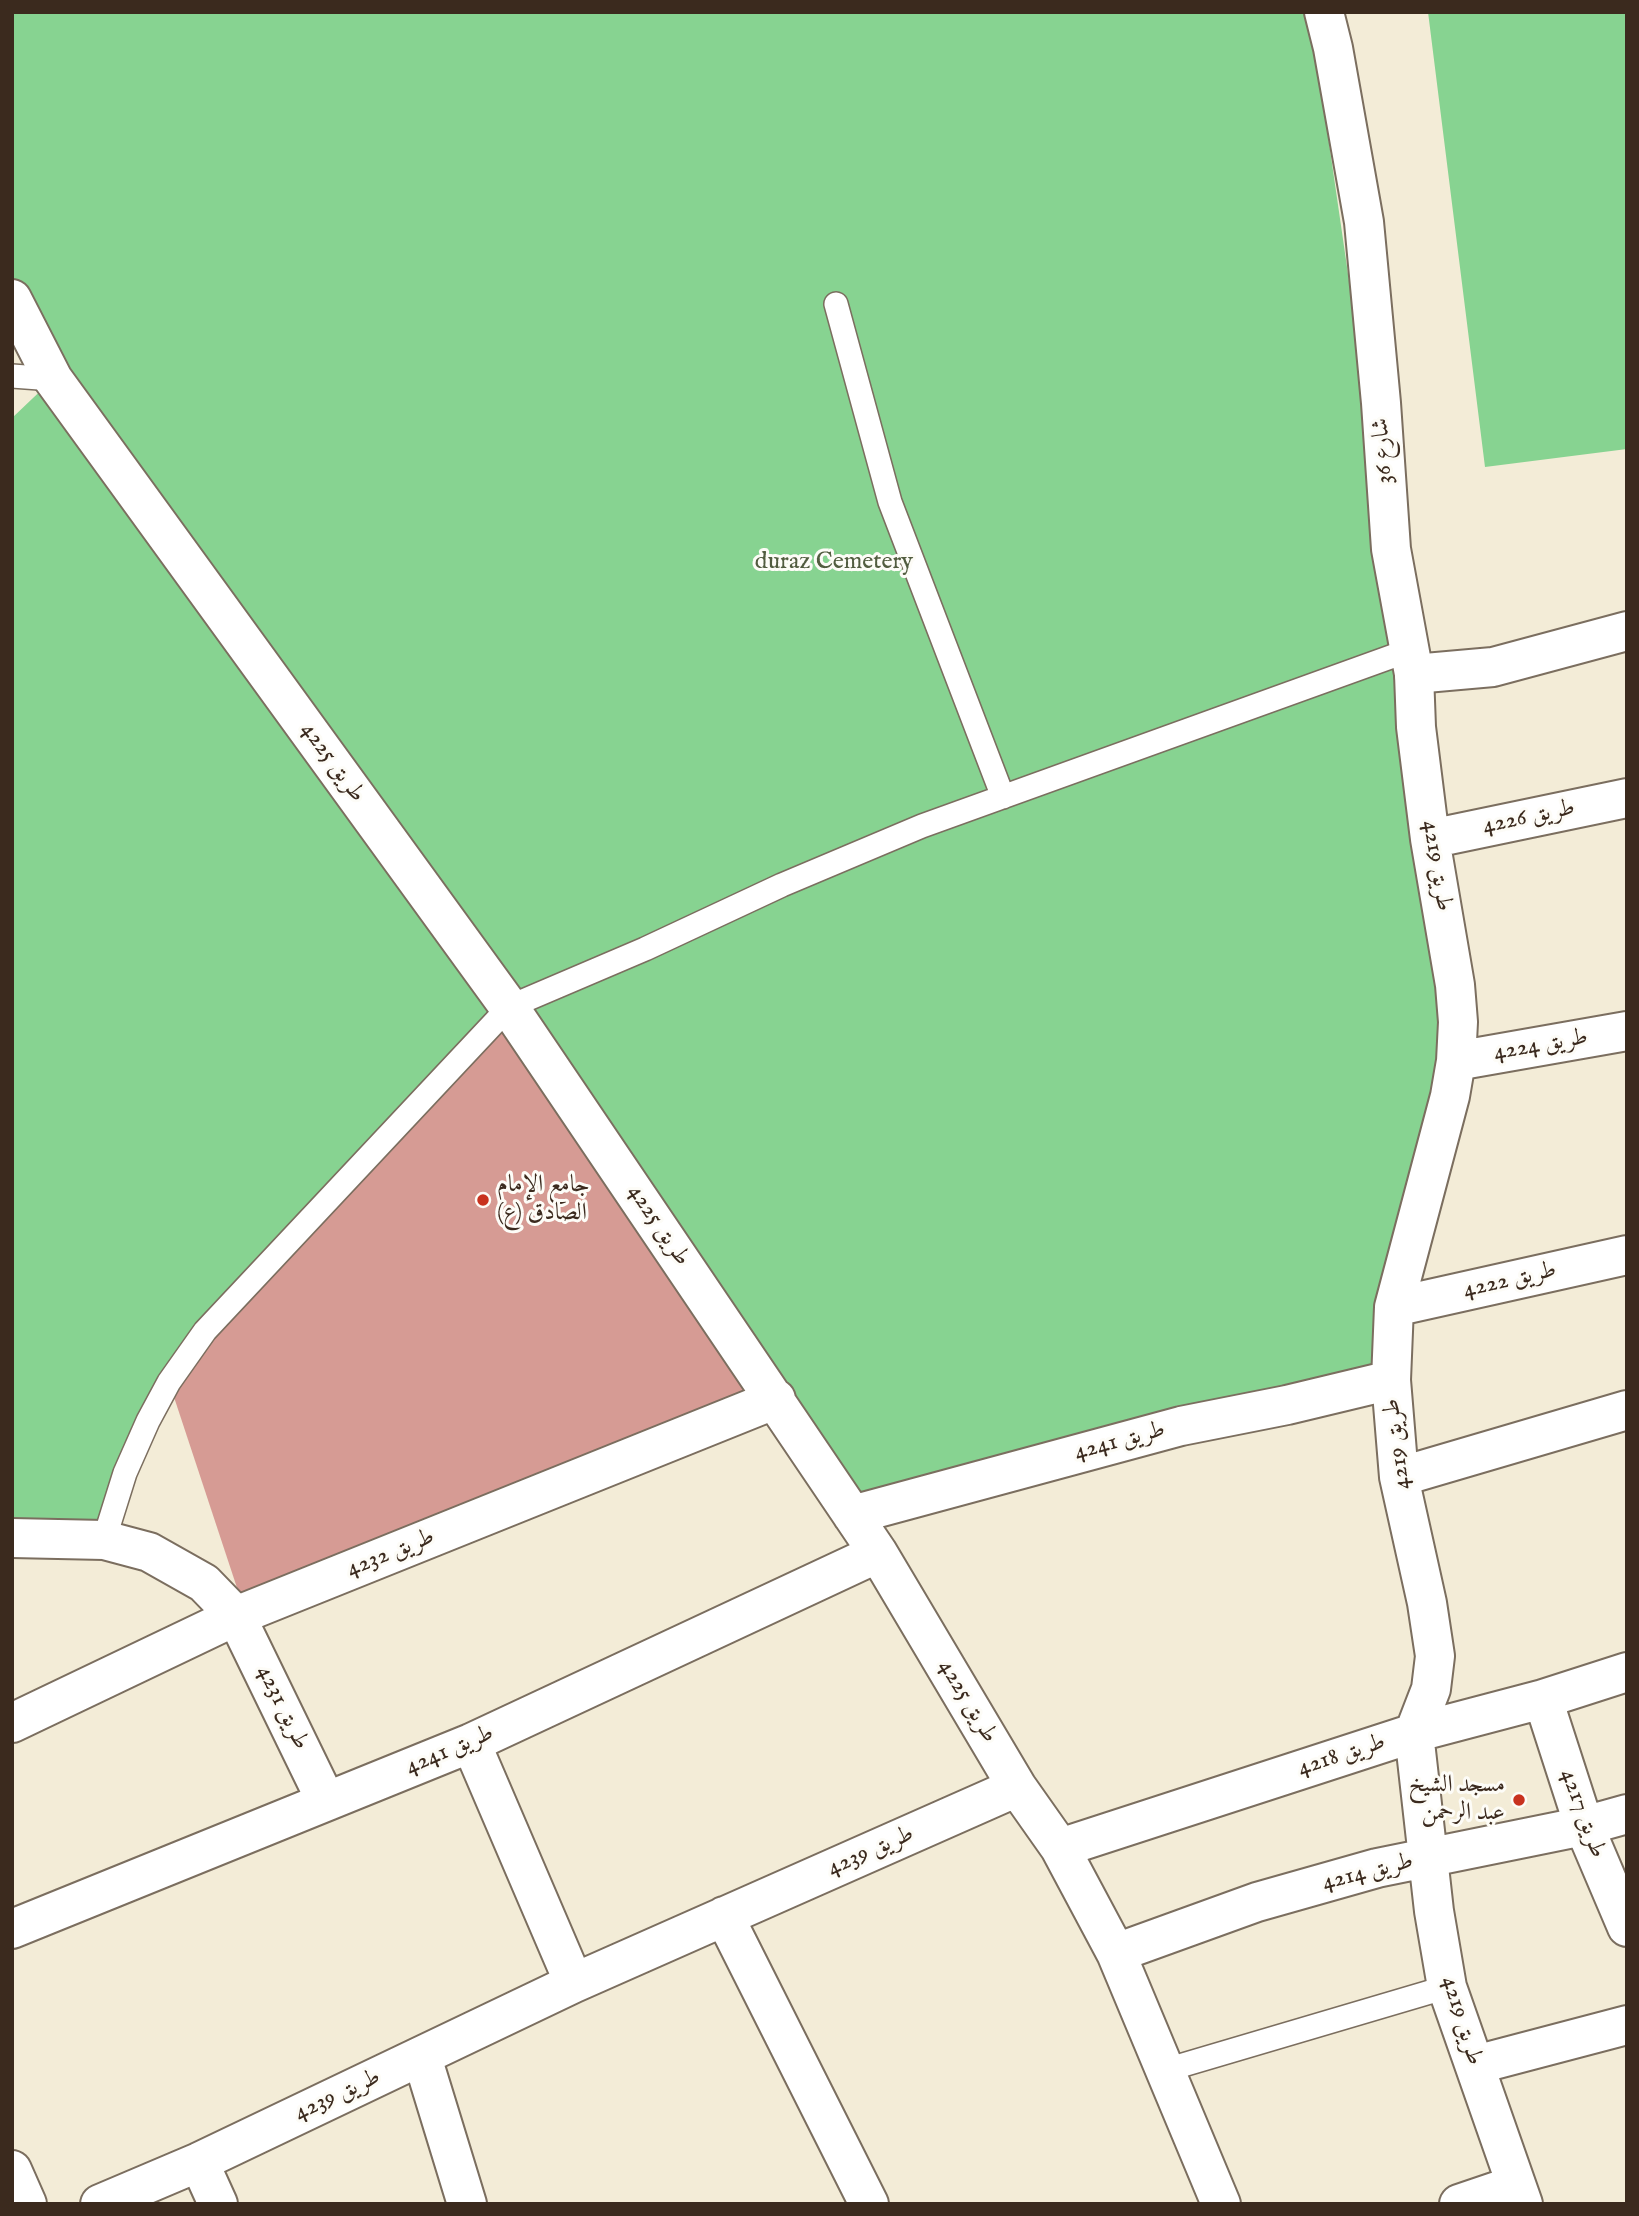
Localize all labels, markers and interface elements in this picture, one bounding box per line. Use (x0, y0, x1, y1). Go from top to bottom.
street label: شارع 36 (1367, 417, 1401, 485)
park label: duraz Cemetery (755, 549, 913, 577)
street label: طريق 4225 (293, 717, 371, 809)
street label: طريق 4226 (1480, 794, 1578, 842)
street label: طريق 4219 (1415, 819, 1457, 913)
street label: طريق 4224 (1492, 1024, 1590, 1068)
place label: جامع الإمام الصادق (ع) (497, 1172, 590, 1228)
street label: طريق 4225 (620, 1180, 696, 1272)
marker: جامع الإمام الصادق (ع) (475, 1192, 491, 1208)
street label: طريق 4222 (1461, 1256, 1559, 1306)
street label: طريق 4219 (1378, 1397, 1418, 1491)
street label: طريق 4241 (1071, 1416, 1169, 1468)
street label: طريق 4232 (343, 1523, 439, 1585)
street label: طريق 4225 (931, 1655, 1003, 1749)
street label: طريق 4231 (249, 1661, 315, 1755)
street label: طريق 4241 (402, 1720, 498, 1782)
street label: طريق 4218 (1295, 1728, 1389, 1784)
street label: طريق 4217 (1553, 1766, 1611, 1862)
place label: مسجد الشيخ عبد الرحمن (1408, 1772, 1505, 1828)
marker: مسجد الشيخ عبد الرحمن (1511, 1792, 1527, 1808)
street label: طريق 4239 (823, 1820, 919, 1884)
street label: طريق 4214 (1319, 1848, 1417, 1898)
street label: طريق 4219 (1434, 1973, 1488, 2069)
street label: طريق 4239 (290, 2064, 386, 2128)

